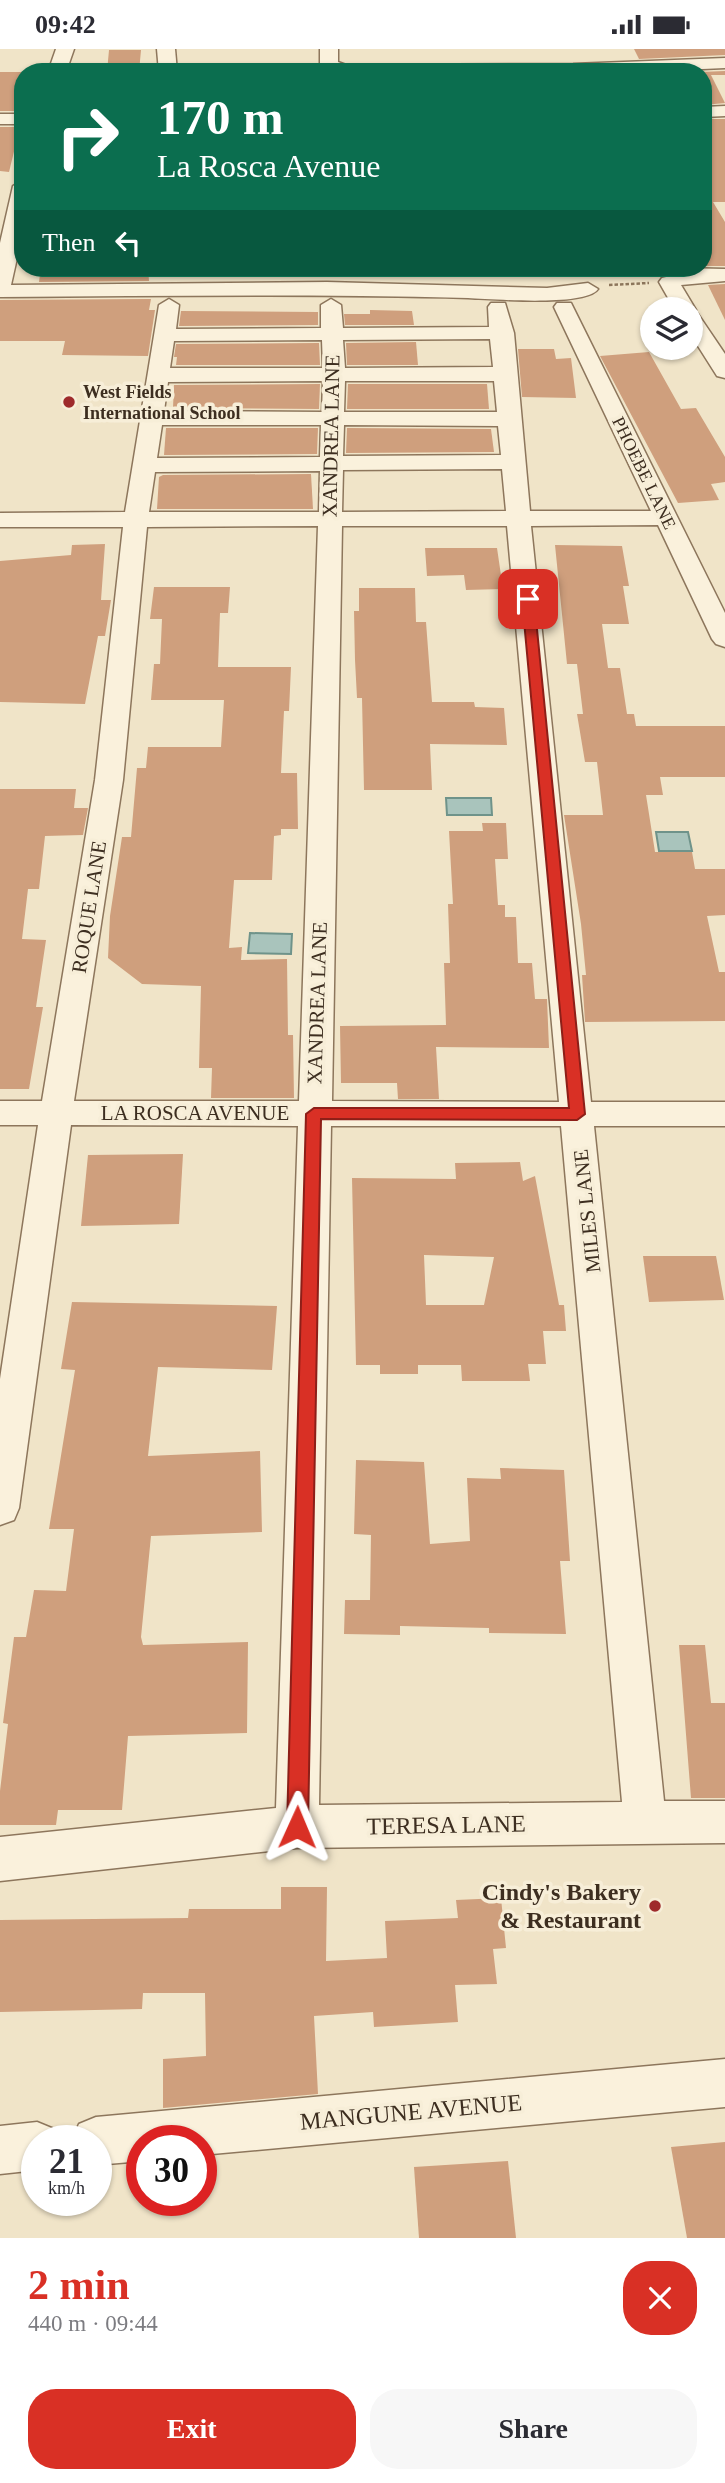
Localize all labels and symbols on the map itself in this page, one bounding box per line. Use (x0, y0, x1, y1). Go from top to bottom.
street label: XANDREA LANE (318, 354, 344, 518)
place label: West Fields International School (83, 382, 241, 423)
marker: West Fields International School (61, 394, 77, 410)
street label: PHOEBE LANE (608, 414, 680, 532)
pin (498, 569, 558, 629)
street label: ROQUE LANE (67, 839, 111, 975)
street label: XANDREA LANE (302, 921, 332, 1085)
street label: LA ROSCA AVENUE (101, 1101, 289, 1125)
street label: MILES LANE (569, 1148, 605, 1274)
position arrow (260, 1790, 334, 1864)
street label: TERESA LANE (366, 1811, 526, 1839)
place label: Cindy's Bakery & Restaurant (482, 1879, 641, 1933)
marker: Cindy's Bakery & Restaurant (647, 1898, 663, 1914)
street label: MANGUNE AVENUE (299, 2089, 523, 2135)
speed limit sign: 30 (126, 2125, 217, 2216)

